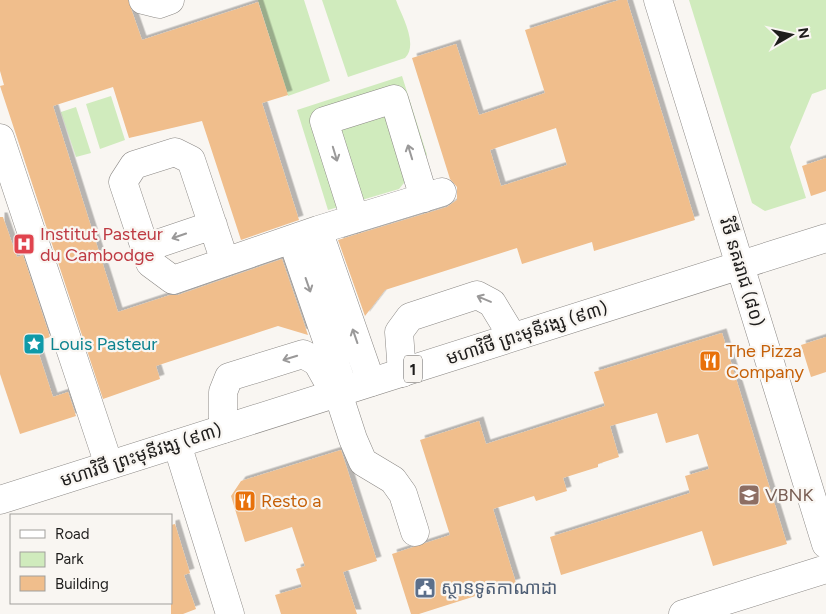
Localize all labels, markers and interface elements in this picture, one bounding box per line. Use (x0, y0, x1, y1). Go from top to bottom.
north arrow (766, 10, 816, 60)
text: N (794, 26, 813, 40)
one-way arrow (404, 144, 414, 160)
one-way arrow (330, 146, 340, 162)
street label: វិថី នគររាជ (៨០) (715, 214, 769, 329)
place label: Institut Pasteur du Cambodge (40, 223, 163, 266)
hospital icon: Institut Pasteur du Cambodge (12, 232, 36, 256)
one-way arrow (171, 232, 187, 242)
one-way arrow (304, 277, 313, 292)
one-way arrow (476, 294, 491, 303)
street label: មហាវិថី ព្រះមុនីវង្ស (៩៣) (443, 296, 611, 371)
one-way arrow (350, 329, 359, 345)
place icon: Louis Pasteur (22, 332, 46, 356)
place label: Louis Pasteur (50, 333, 157, 355)
place label: The Pizza Company (726, 340, 804, 383)
restaurant icon: The Pizza Company (698, 349, 722, 373)
one-way arrow (282, 354, 298, 364)
road number: 1 (404, 356, 422, 382)
street label: មហាវិថី ព្រះមុនីវង្ស (៩៣) (57, 418, 225, 493)
school or university icon: VBNK (737, 483, 761, 507)
place label: VBNK (765, 484, 813, 506)
restaurant icon: Resto a (233, 489, 257, 513)
place label: Resto a (261, 490, 321, 512)
legend (10, 514, 172, 604)
text: Road (55, 525, 90, 543)
text: Park (55, 550, 84, 568)
text: Building (55, 575, 109, 593)
public building icon: ស្ថានទូតកាណាដា (413, 576, 437, 600)
place label: ស្ថានទូតកាណាដា (441, 577, 557, 599)

